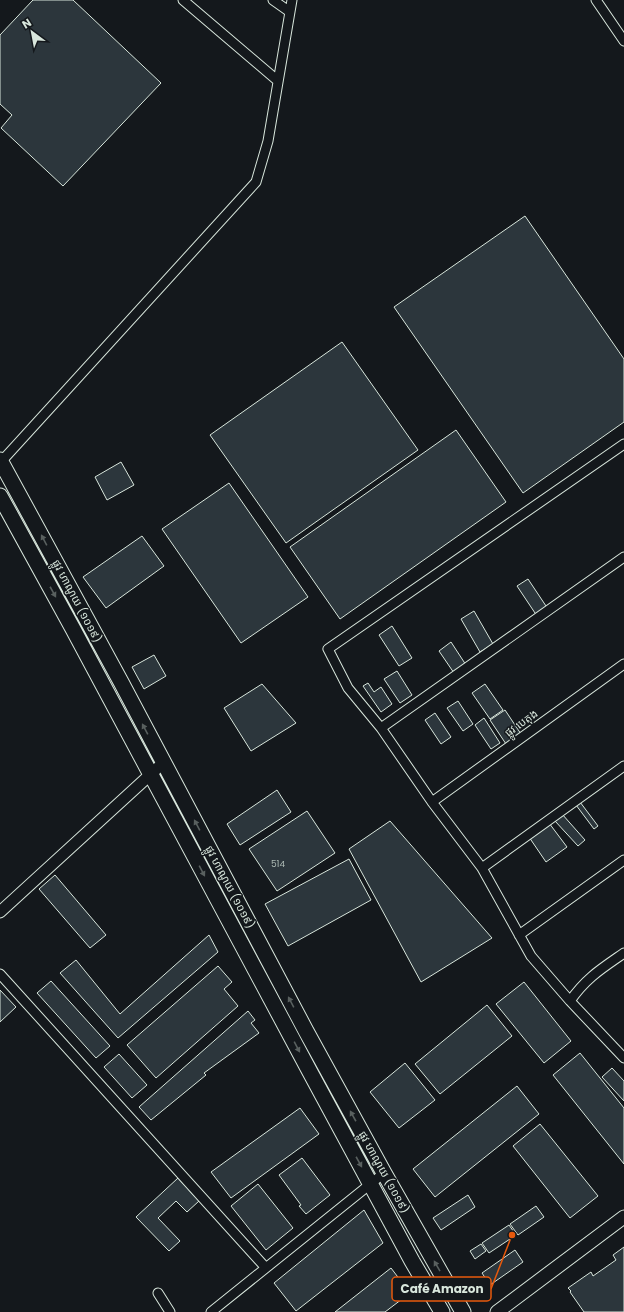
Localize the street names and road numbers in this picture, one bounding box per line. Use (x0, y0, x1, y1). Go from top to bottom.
street label: ផ្លូវ ហាណូយ (១០១៩) (46, 557, 106, 646)
street label: ផ្លូវ បេតុង (501, 705, 542, 742)
street label: ផ្លូវ ហាណូយ (១០១៩) (199, 843, 259, 932)
street label: ផ្លូវ ហាណូយ (១០១៩) (353, 1128, 413, 1217)

